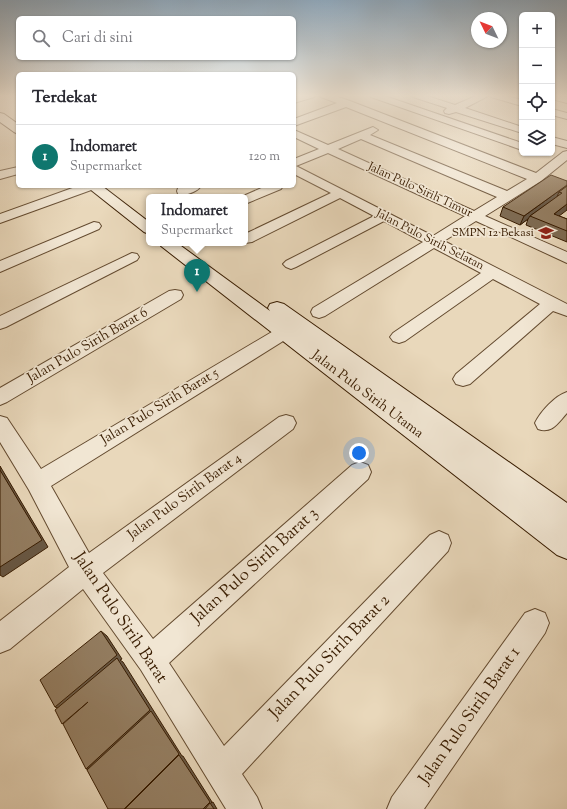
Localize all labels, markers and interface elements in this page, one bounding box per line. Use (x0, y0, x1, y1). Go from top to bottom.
north arrow (471, 12, 507, 48)
map controls (519, 12, 555, 156)
button: + (519, 12, 555, 48)
search box (16, 16, 296, 60)
icon: search (30, 27, 52, 49)
text: Cari di sini (62, 28, 133, 49)
button: − (519, 48, 555, 84)
button: locate (519, 84, 555, 120)
text: Terdekat (32, 86, 97, 110)
button: layers (519, 120, 555, 156)
text: Indomaret (70, 137, 137, 158)
text: 1 (43, 148, 47, 166)
text: 120 m (249, 148, 280, 166)
street label: Jalan Pulo Sirih Timur (364, 157, 476, 222)
text: Supermarket (70, 158, 142, 176)
popup (146, 194, 248, 246)
text: Indomaret (161, 201, 228, 222)
street label: Jalan Pulo Sirih Selatan (372, 204, 487, 275)
text: Supermarket (161, 222, 233, 240)
place label: SMPN 12 Bekasi (452, 224, 535, 242)
school or university icon: SMPN 12 Bekasi (537, 224, 555, 242)
pin: 1 (184, 259, 210, 292)
street label: Jalan Pulo Sirih Barat 6 (23, 303, 152, 389)
street label: Jalan Pulo Sirih Utama (306, 346, 428, 444)
street label: Jalan Pulo Sirih Barat 5 (96, 364, 223, 451)
your location (349, 443, 369, 463)
street label: Jalan Pulo Sirih Barat 4 (123, 449, 246, 546)
street label: Jalan Pulo Sirih Barat 3 (185, 502, 324, 630)
street label: Jalan Pulo Sirih Barat (67, 547, 173, 688)
street label: Jalan Pulo Sirih Barat 2 (263, 589, 396, 725)
street label: Jalan Pulo Sirih Barat 1 (413, 642, 527, 790)

